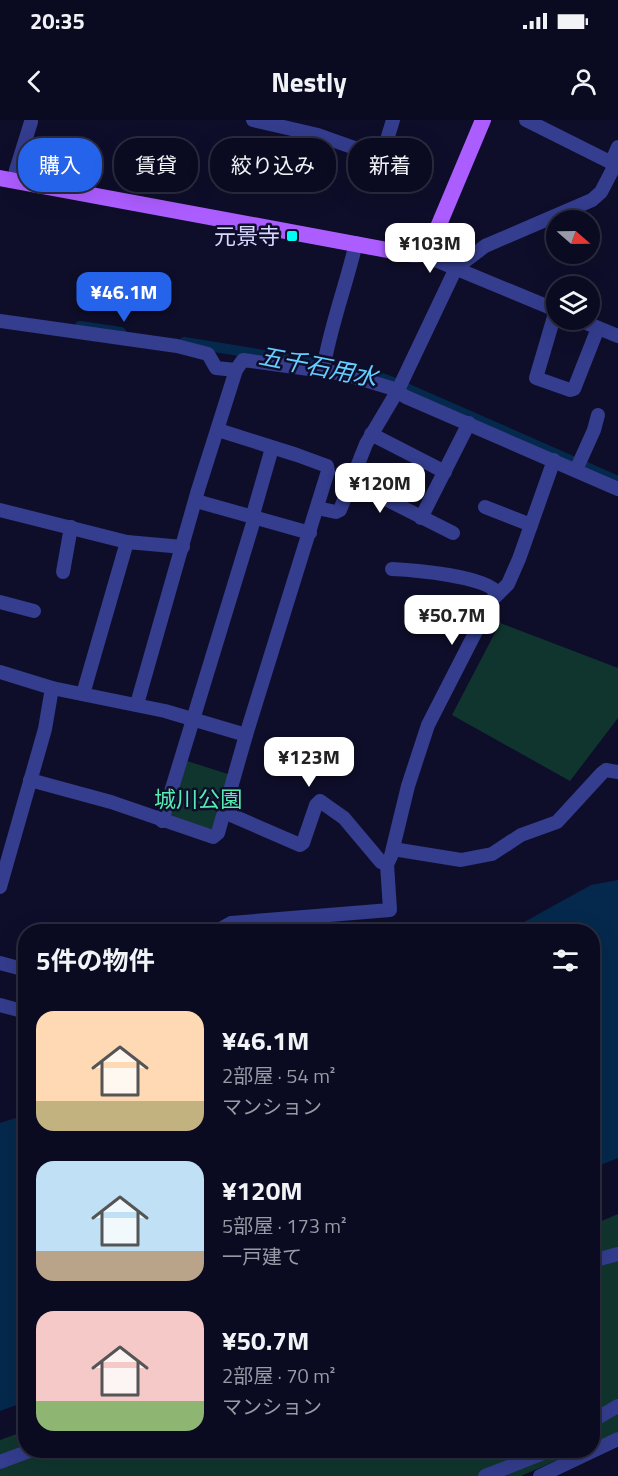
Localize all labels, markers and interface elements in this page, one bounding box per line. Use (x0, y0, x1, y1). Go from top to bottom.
text: 20:35 (30, 4, 85, 38)
text: Nestly (271, 61, 347, 102)
icon: back (18, 65, 51, 98)
icon: person (567, 65, 600, 98)
chip: 購入 (18, 138, 102, 192)
chip: 賃貸 (114, 138, 198, 192)
chip: 絞り込み (210, 138, 336, 192)
chip: 新着 (348, 138, 432, 192)
north arrow (546, 210, 600, 264)
map controls (546, 210, 600, 330)
place label: 元景寺 (214, 219, 280, 253)
pin: ¥103M (388, 223, 472, 274)
text: ¥103M (399, 227, 461, 258)
marker: 元景寺 (285, 229, 299, 243)
pin: ¥46.1M (75, 272, 173, 323)
text: ¥46.1M (90, 276, 158, 307)
button: layers (546, 276, 600, 330)
water label: 五千石用水 (256, 337, 383, 396)
pin: ¥120M (338, 463, 422, 514)
text: ¥120M (349, 467, 411, 498)
pin: ¥50.7M (403, 595, 501, 646)
text: ¥50.7M (418, 599, 486, 630)
pin: ¥123M (267, 737, 351, 788)
text: ¥123M (278, 741, 340, 772)
park label: 城川公園 (154, 782, 242, 816)
text: 5件の物件 (36, 941, 155, 980)
icon: filters (549, 944, 582, 977)
text: ¥46.1M (222, 1021, 309, 1060)
icon: home (84, 1035, 156, 1107)
text: 2部屋 · 54 m² (222, 1060, 335, 1091)
text: マンション (222, 1091, 322, 1122)
text: ¥120M (222, 1171, 303, 1210)
icon: home (84, 1185, 156, 1257)
text: 5部屋 · 173 m² (222, 1210, 347, 1241)
text: 一戸建て (222, 1241, 302, 1272)
text: ¥50.7M (222, 1321, 309, 1360)
icon: home (84, 1335, 156, 1407)
text: 2部屋 · 70 m² (222, 1360, 335, 1391)
text: マンション (222, 1391, 322, 1422)

